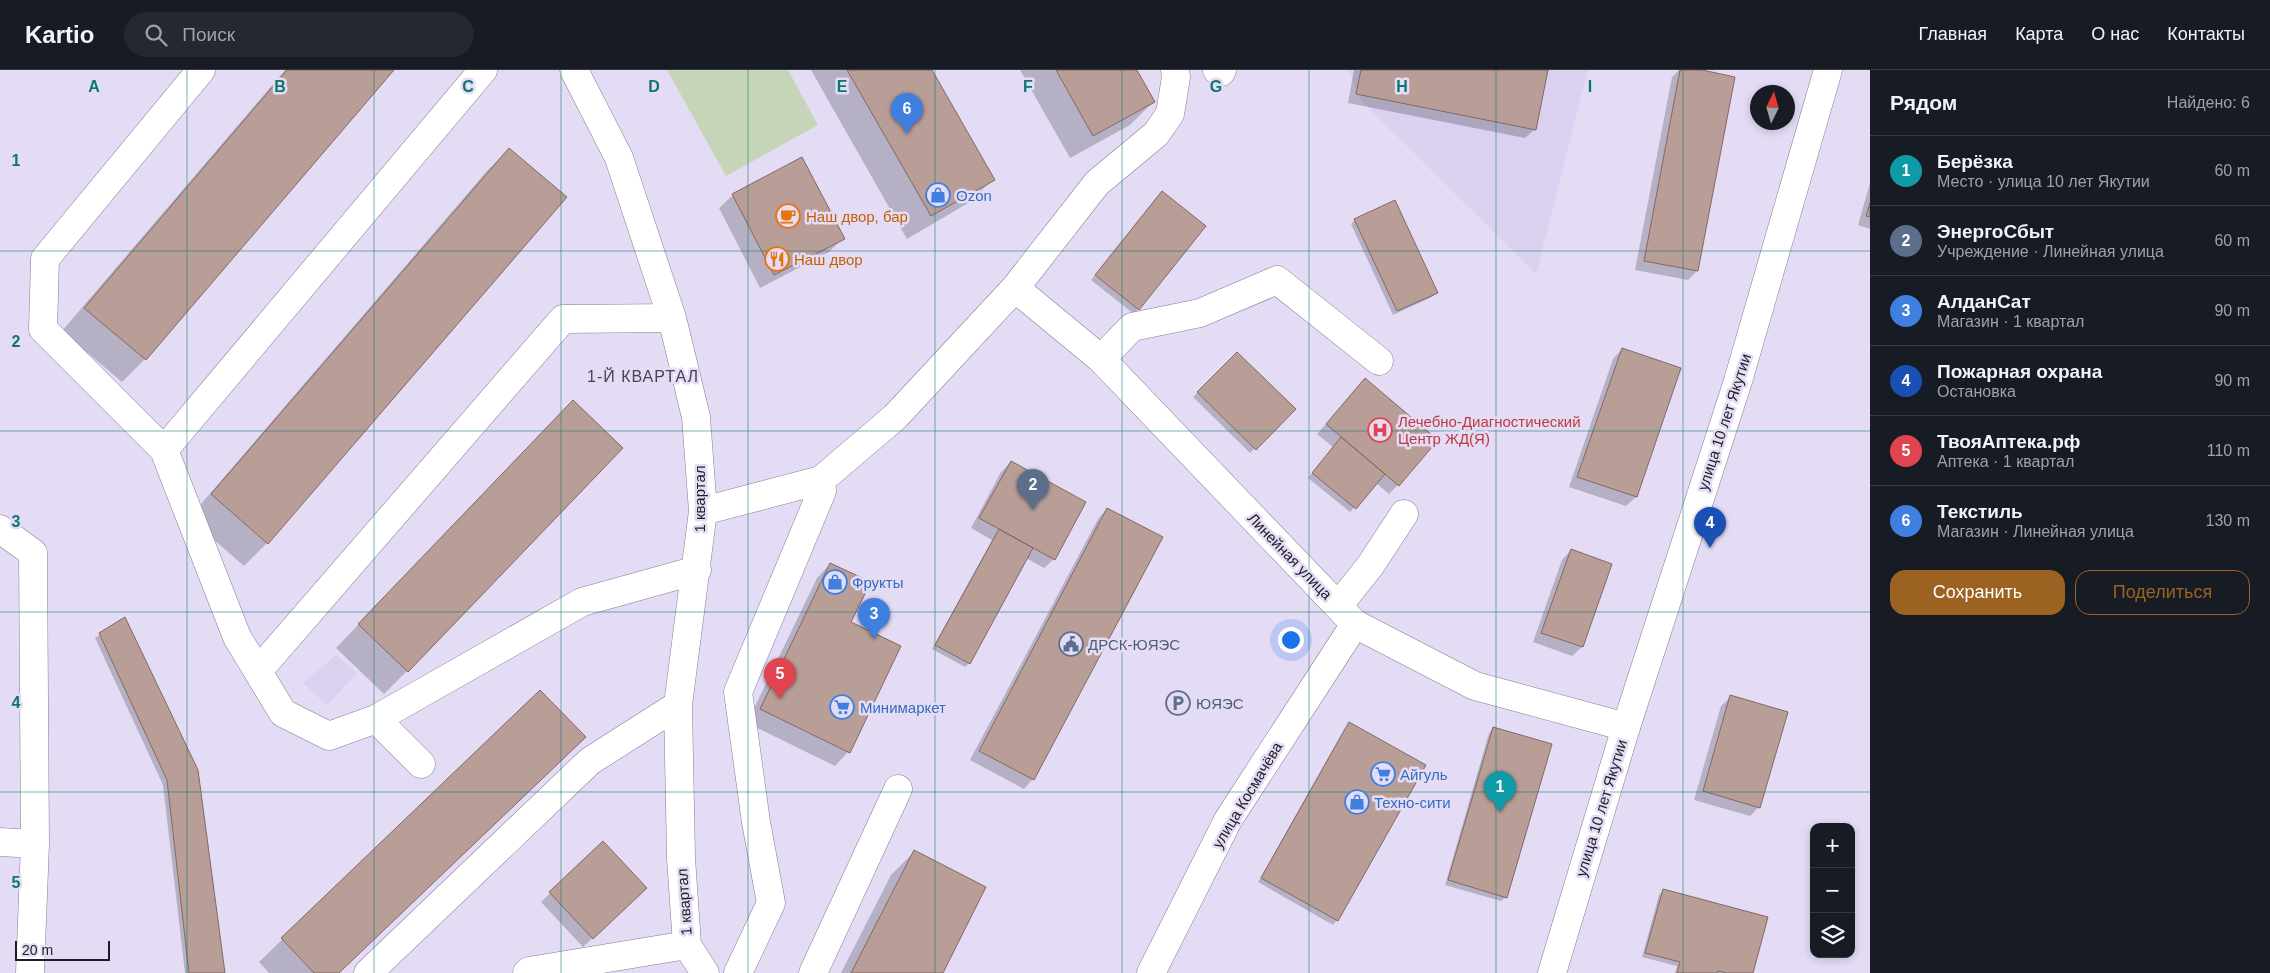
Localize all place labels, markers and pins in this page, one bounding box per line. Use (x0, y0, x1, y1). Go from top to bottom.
pin: 6 (891, 93, 923, 134)
shop icon: Ozon (925, 182, 951, 208)
place label: Ozon (956, 187, 992, 204)
cafe icon: Наш двор, бар (775, 203, 801, 229)
place label: Наш двор, бар (806, 208, 908, 225)
restaurant icon: Наш двор (764, 246, 790, 272)
place label: Наш двор (794, 251, 863, 268)
place label: Лечебно-Диагностический Центр ЖД(Я) (1398, 413, 1581, 447)
hospital icon: Лечебно-Диагностический Центр ЖД(Я) (1367, 417, 1393, 443)
pin: 2 (1017, 469, 1049, 510)
pin: 4 (1694, 507, 1726, 548)
shop icon: Фрукты (822, 569, 848, 595)
place label: Фрукты (852, 574, 903, 591)
pin: 3 (858, 598, 890, 639)
public building icon: ДРСК-ЮЯЭС (1058, 631, 1084, 657)
place label: ДРСК-ЮЯЭС (1088, 636, 1180, 653)
pin: 5 (764, 658, 796, 699)
parking icon: ЮЯЭС (1165, 690, 1191, 716)
supermarket icon: Минимаркет (829, 694, 855, 720)
place label: ЮЯЭС (1196, 695, 1244, 712)
place label: Минимаркет (860, 699, 946, 716)
supermarket icon: Айгуль (1370, 761, 1396, 787)
place label: Айгуль (1400, 766, 1448, 783)
pin: 1 (1484, 771, 1516, 812)
shop icon: Техно-сити (1344, 789, 1370, 815)
place label: Техно-сити (1374, 794, 1451, 811)

